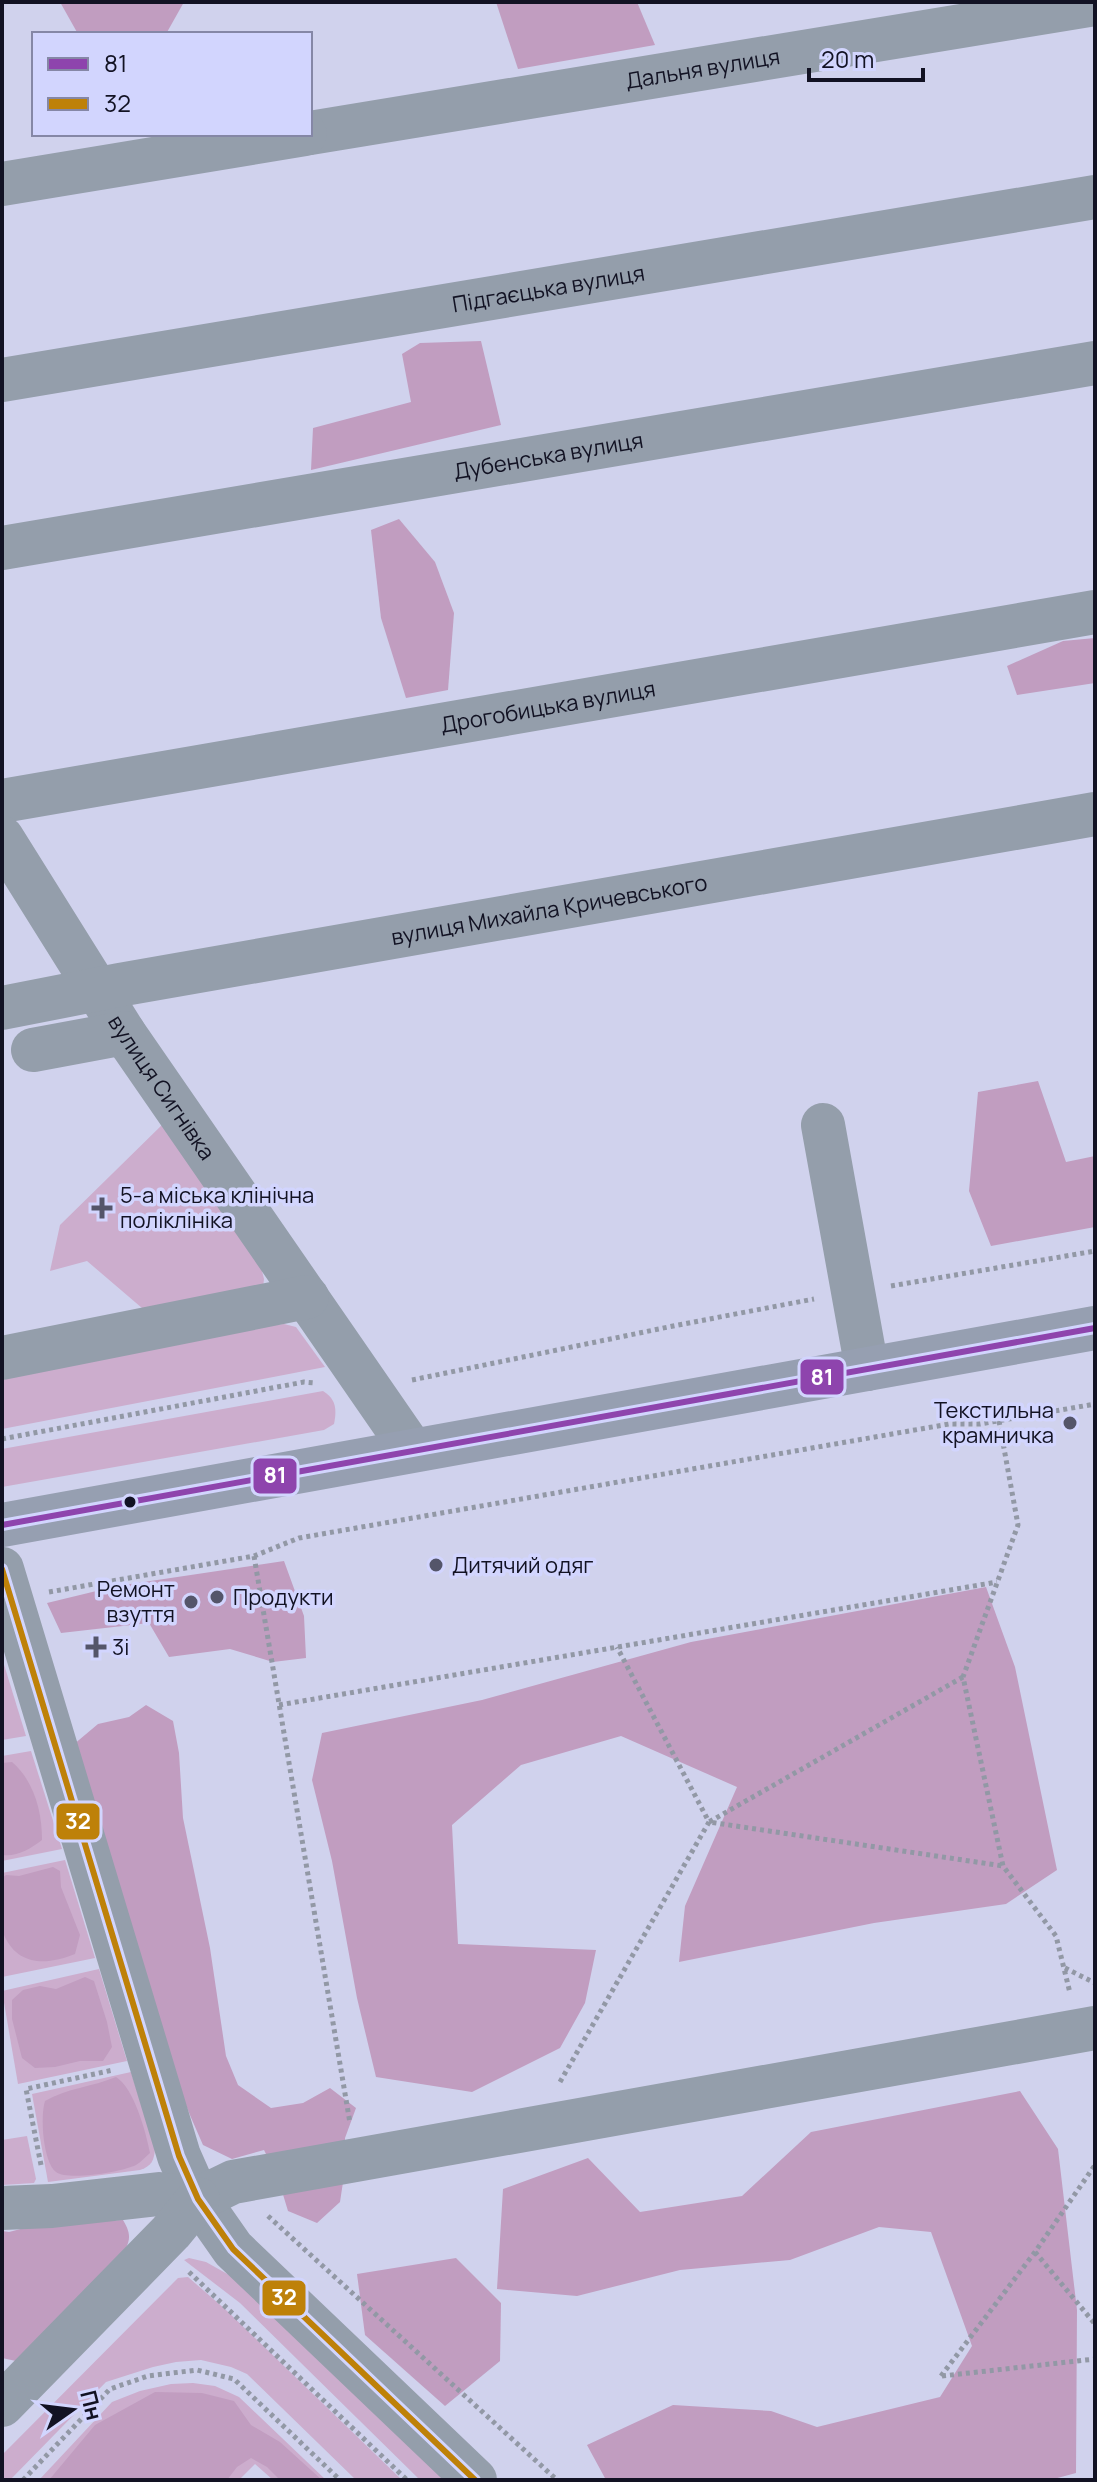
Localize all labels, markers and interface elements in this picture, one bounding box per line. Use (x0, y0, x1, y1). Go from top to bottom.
legend (32, 32, 312, 136)
scale bar (809, 32, 923, 82)
street label: Дальня вулиця (623, 41, 782, 96)
text: 20 m (821, 42, 874, 75)
text: 81 (104, 46, 127, 79)
text: 32 (104, 86, 131, 119)
street label: Підгаєцька вулиця (450, 258, 647, 319)
street label: Дубенська вулиця (451, 425, 645, 486)
street label: Дрогобицька вулиця (438, 673, 658, 740)
street label: вулиця Михайла Кричевського (389, 867, 710, 952)
street label: вулиця Сигнівка (101, 1009, 222, 1166)
place label: 5-а міська клінічна поліклініка (120, 1180, 314, 1235)
marker: 5-а міська клінічна поліклініка (91, 1197, 113, 1219)
line badge: 81 (799, 1358, 845, 1396)
text: 81 (810, 1362, 834, 1392)
place label: Текстильна крамничка (934, 1395, 1054, 1450)
marker: Текстильна крамничка (1061, 1414, 1079, 1432)
line badge: 81 (252, 1457, 298, 1495)
text: 81 (263, 1460, 287, 1490)
unlabelled marker (122, 1494, 138, 1510)
place label: Дитячий одяг (452, 1550, 594, 1580)
marker: Дитячий одяг (427, 1556, 445, 1574)
place label: Ремонт взуття (97, 1574, 175, 1629)
place label: Продукти (233, 1582, 334, 1612)
marker: Продукти (208, 1588, 226, 1606)
marker: Ремонт взуття (182, 1593, 200, 1611)
place label: 3і (112, 1632, 129, 1662)
marker: 3і (87, 1638, 105, 1656)
line badge: 32 (55, 1802, 101, 1841)
text: 32 (65, 1806, 91, 1836)
line badge: 32 (261, 2279, 307, 2317)
text: 32 (271, 2282, 297, 2312)
north arrow (32, 2370, 112, 2450)
text: Пн (73, 2387, 110, 2423)

